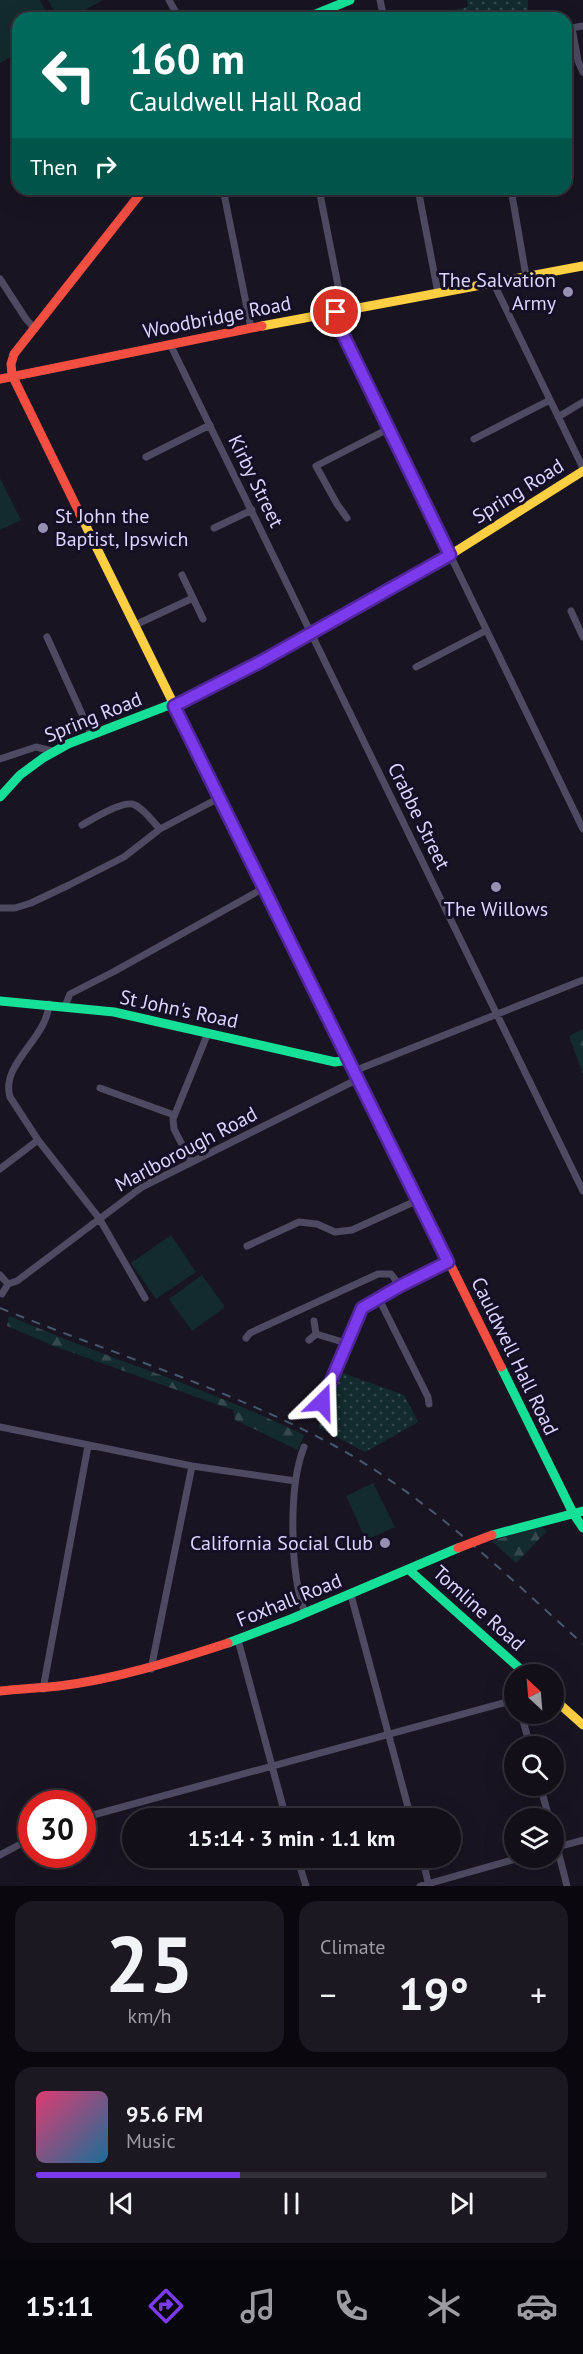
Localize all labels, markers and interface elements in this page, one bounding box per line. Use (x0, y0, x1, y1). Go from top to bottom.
text: 160 m (129, 31, 245, 86)
icon: left (30, 36, 108, 114)
text: Cauldwell Hall Road (129, 84, 362, 118)
icon: right (89, 150, 122, 183)
text: Then (30, 153, 77, 181)
place label: The Salvation Army (439, 267, 557, 316)
marker: The Salvation Army (561, 285, 575, 299)
pin (310, 286, 361, 337)
street label: Woodbridge Road (141, 290, 293, 344)
icon: arrive (319, 295, 352, 328)
street label: Kirby Street (222, 430, 290, 532)
street label: Spring Road (467, 453, 569, 529)
place label: St John the Baptist, Ipswich (55, 503, 188, 552)
marker: St John the Baptist, Ipswich (36, 521, 50, 535)
street label: Spring Road (40, 686, 146, 748)
street label: Crabbe Street (382, 758, 456, 874)
marker: The Willows (489, 880, 503, 894)
place label: The Willows (444, 896, 548, 922)
street label: St John's Road (117, 984, 241, 1034)
street label: Marlborough Road (110, 1101, 262, 1197)
street label: Cauldwell Hall Road (465, 1273, 565, 1439)
position arrow (290, 1370, 354, 1434)
place label: California Social Club (190, 1530, 373, 1556)
marker: California Social Club (378, 1536, 392, 1550)
street label: Tomline Road (427, 1560, 531, 1656)
street label: Foxhall Road (233, 1567, 345, 1633)
north arrow (504, 1664, 564, 1724)
map controls (504, 1664, 564, 1868)
button: search (504, 1736, 564, 1796)
speed limit sign: 30 (18, 1790, 96, 1868)
button: layers (504, 1808, 564, 1868)
text: 15:14 · 3 min · 1.1 km (188, 1824, 395, 1852)
text: 25 (105, 1913, 194, 2014)
text: Climate (320, 1934, 386, 1960)
text: 19° (398, 1964, 469, 2022)
text: − (320, 1973, 337, 2016)
text: + (530, 1973, 547, 2016)
text: km/h (128, 2003, 171, 2029)
text: 95.6 FM (126, 2100, 203, 2128)
text: Music (126, 2128, 175, 2154)
icon: previous (105, 2187, 138, 2220)
icon: pause (275, 2187, 308, 2220)
icon: next (445, 2187, 478, 2220)
icon: directions (145, 2285, 187, 2327)
icon: music (237, 2285, 279, 2327)
icon: phone (330, 2285, 372, 2327)
icon: climate (423, 2285, 465, 2327)
icon: car (516, 2285, 558, 2327)
text: 15:11 (25, 2289, 94, 2323)

